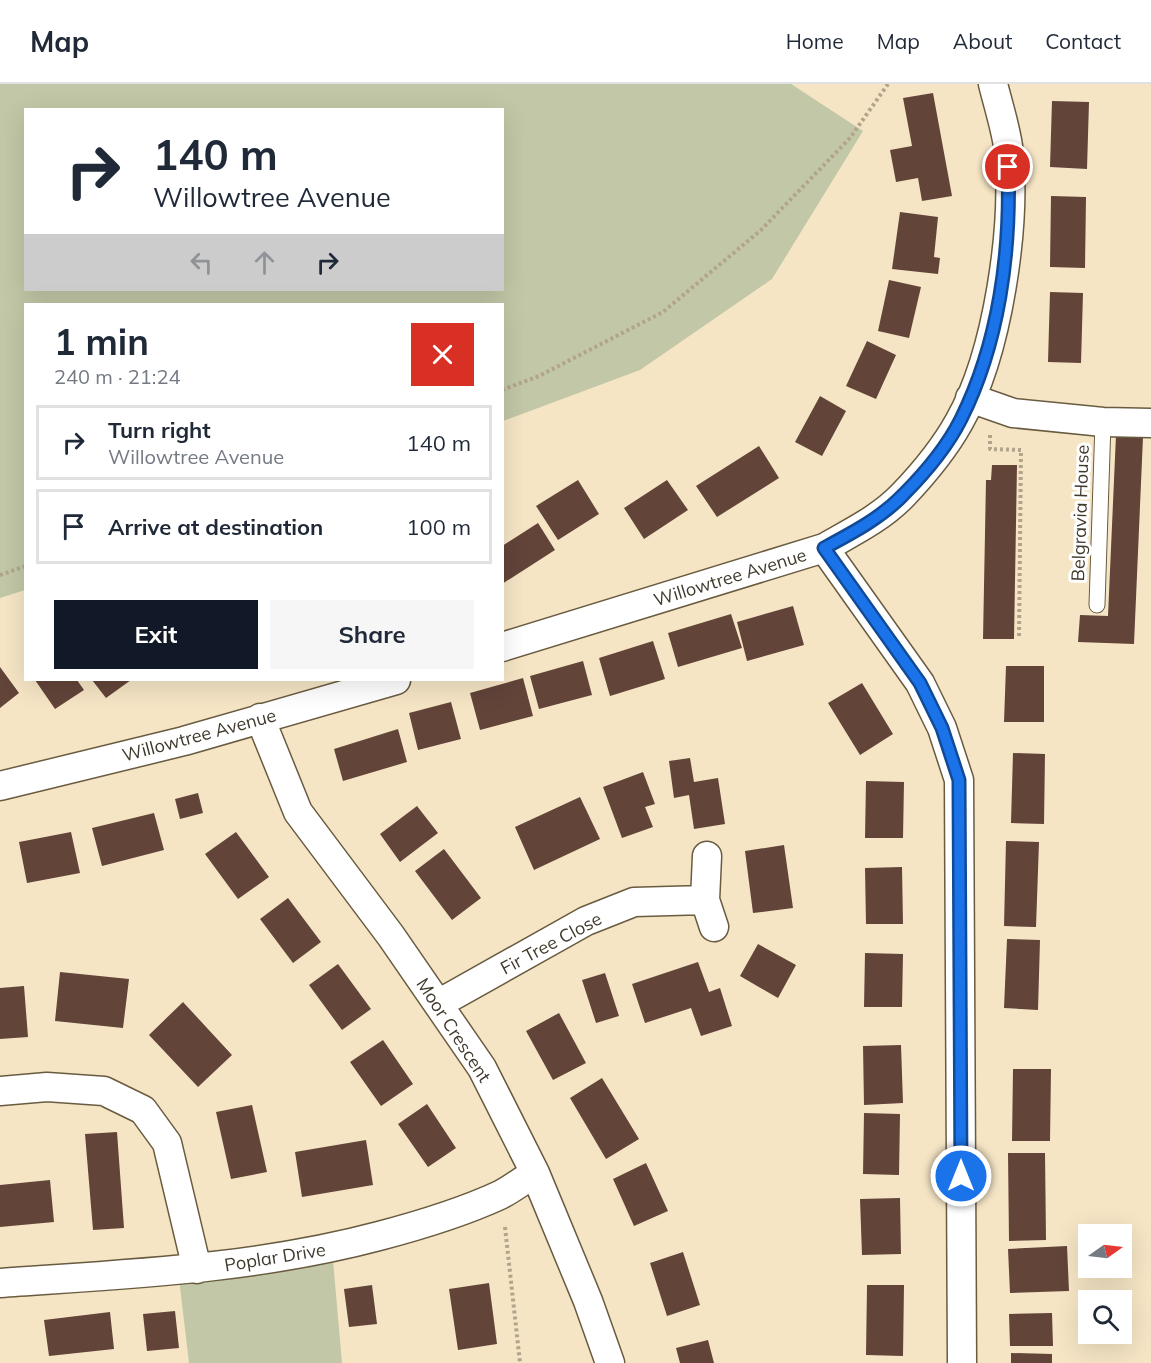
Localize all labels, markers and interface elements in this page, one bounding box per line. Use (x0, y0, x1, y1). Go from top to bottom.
text: Map (30, 24, 89, 59)
text: Home (786, 28, 844, 54)
text: Map (877, 28, 920, 54)
text: About (953, 28, 1012, 54)
text: Contact (1045, 28, 1121, 54)
text: 140 m (153, 128, 278, 181)
icon: right (54, 132, 132, 210)
pin (982, 141, 1033, 192)
icon: arrive (991, 150, 1024, 183)
text: Willowtree Avenue (153, 180, 391, 214)
icon: left (185, 246, 218, 279)
icon: ahead (248, 246, 281, 279)
icon: right (311, 246, 344, 279)
text: 1 min (54, 319, 149, 364)
button: close (411, 323, 474, 386)
text: 240 m · 21:24 (54, 364, 180, 389)
text: Turn right (108, 416, 211, 444)
icon: right (57, 426, 90, 459)
text: 140 m (406, 429, 471, 457)
text: Willowtree Avenue (108, 444, 284, 469)
street label: Belgravia House (1066, 444, 1094, 582)
icon: arrive (57, 510, 90, 543)
text: Arrive at destination (108, 513, 323, 541)
text: 100 m (406, 513, 471, 541)
street label: Willowtree Avenue (651, 543, 809, 611)
button: Exit (54, 600, 258, 669)
button: Share (270, 600, 474, 669)
street label: Willowtree Avenue (119, 703, 279, 767)
street label: Fir Tree Close (496, 907, 606, 979)
street label: Moor Crescent (412, 973, 496, 1087)
position arrow (929, 1144, 993, 1208)
north arrow (1078, 1224, 1132, 1278)
map controls (1078, 1224, 1132, 1344)
street label: Poplar Drive (223, 1238, 327, 1276)
button: search (1078, 1290, 1132, 1344)

